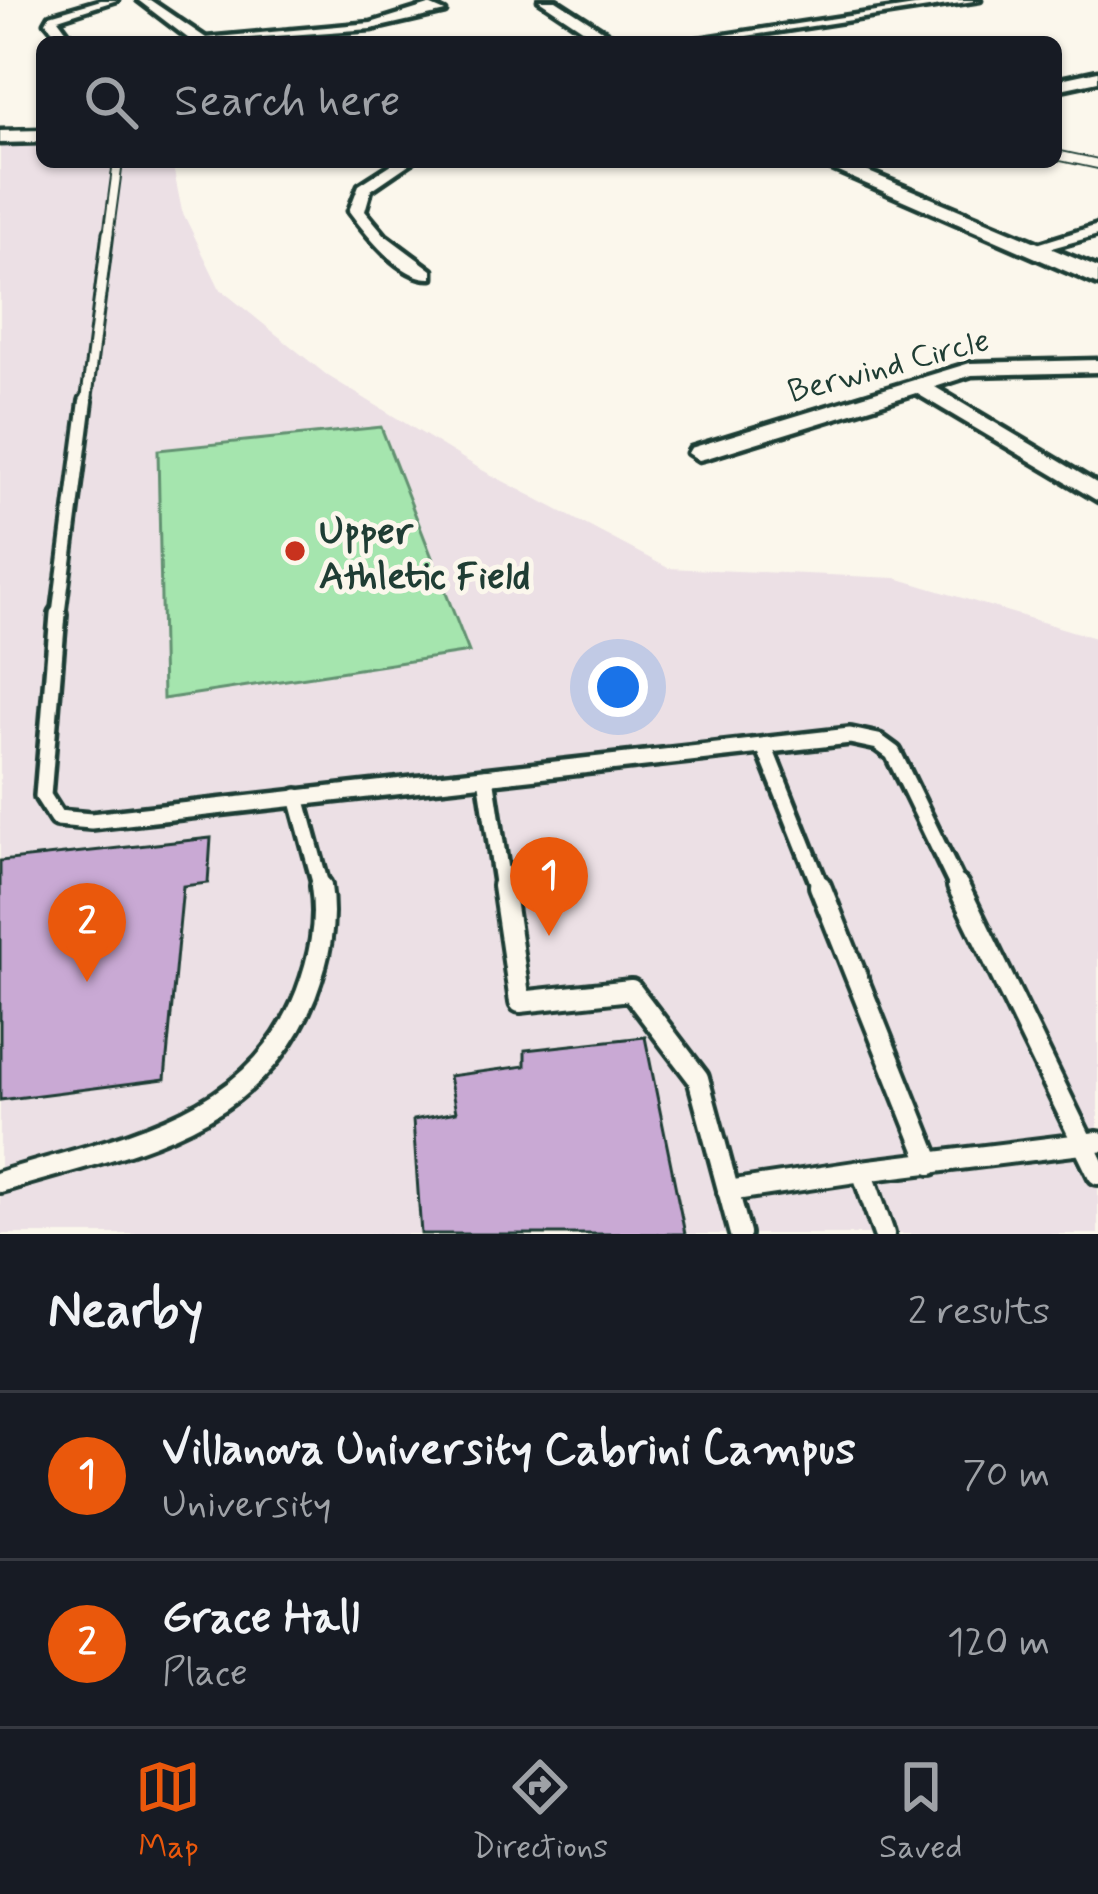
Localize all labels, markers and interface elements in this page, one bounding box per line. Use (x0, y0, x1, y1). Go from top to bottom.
search box (36, 36, 1062, 168)
icon: search (78, 69, 144, 135)
text: Search here (174, 73, 401, 132)
street label: Berwind Circle (783, 319, 994, 415)
place label: Upper Athletic Field (319, 507, 530, 603)
marker: Upper Athletic Field (282, 538, 308, 564)
your location (588, 657, 648, 717)
pin: 1 (510, 837, 588, 936)
pin: 2 (48, 883, 126, 982)
text: Nearby (48, 1279, 203, 1345)
text: 2 results (908, 1287, 1050, 1338)
text: Villanova University Cabrini Campus (162, 1421, 856, 1480)
text: 1 (78, 1450, 96, 1501)
text: 70 m (962, 1450, 1050, 1501)
text: University (162, 1480, 331, 1531)
text: Grace Hall (162, 1589, 360, 1648)
text: 2 (77, 1618, 97, 1669)
text: 120 m (947, 1618, 1050, 1669)
text: Place (162, 1648, 248, 1699)
tab: Map (135, 1754, 201, 1870)
tab: Directions (472, 1754, 608, 1870)
tab: Saved (879, 1754, 963, 1870)

